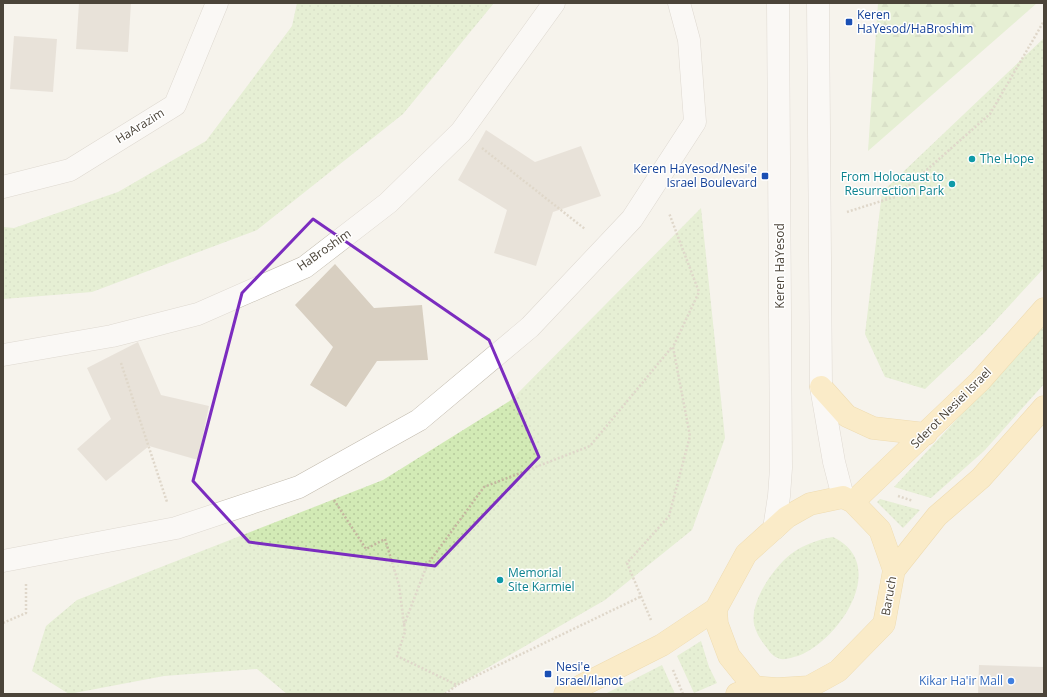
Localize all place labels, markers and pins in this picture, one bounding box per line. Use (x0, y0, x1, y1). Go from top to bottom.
place label: Keren HaYesod/HaBroshim (857, 6, 973, 37)
marker: Keren HaYesod/HaBroshim (844, 17, 854, 27)
place label: The Hope (980, 150, 1034, 167)
marker: The Hope (967, 154, 977, 164)
place label: Keren HaYesod/Nesi'e Israel Boulevard (633, 160, 757, 191)
place label: From Holocaust to Resurrection Park (841, 168, 945, 199)
marker: Keren HaYesod/Nesi'e Israel Boulevard (760, 171, 770, 181)
marker: From Holocaust to Resurrection Park (947, 179, 957, 189)
place label: Memorial Site Karmiel (508, 564, 575, 595)
marker: Memorial Site Karmiel (495, 575, 505, 585)
place label: Nesi'e Israel/Ilanot (556, 658, 623, 689)
marker: Nesi'e Israel/Ilanot (543, 669, 553, 679)
place label: Kikar Ha'ir Mall (919, 672, 1003, 689)
marker: Kikar Ha'ir Mall (1006, 676, 1016, 686)

